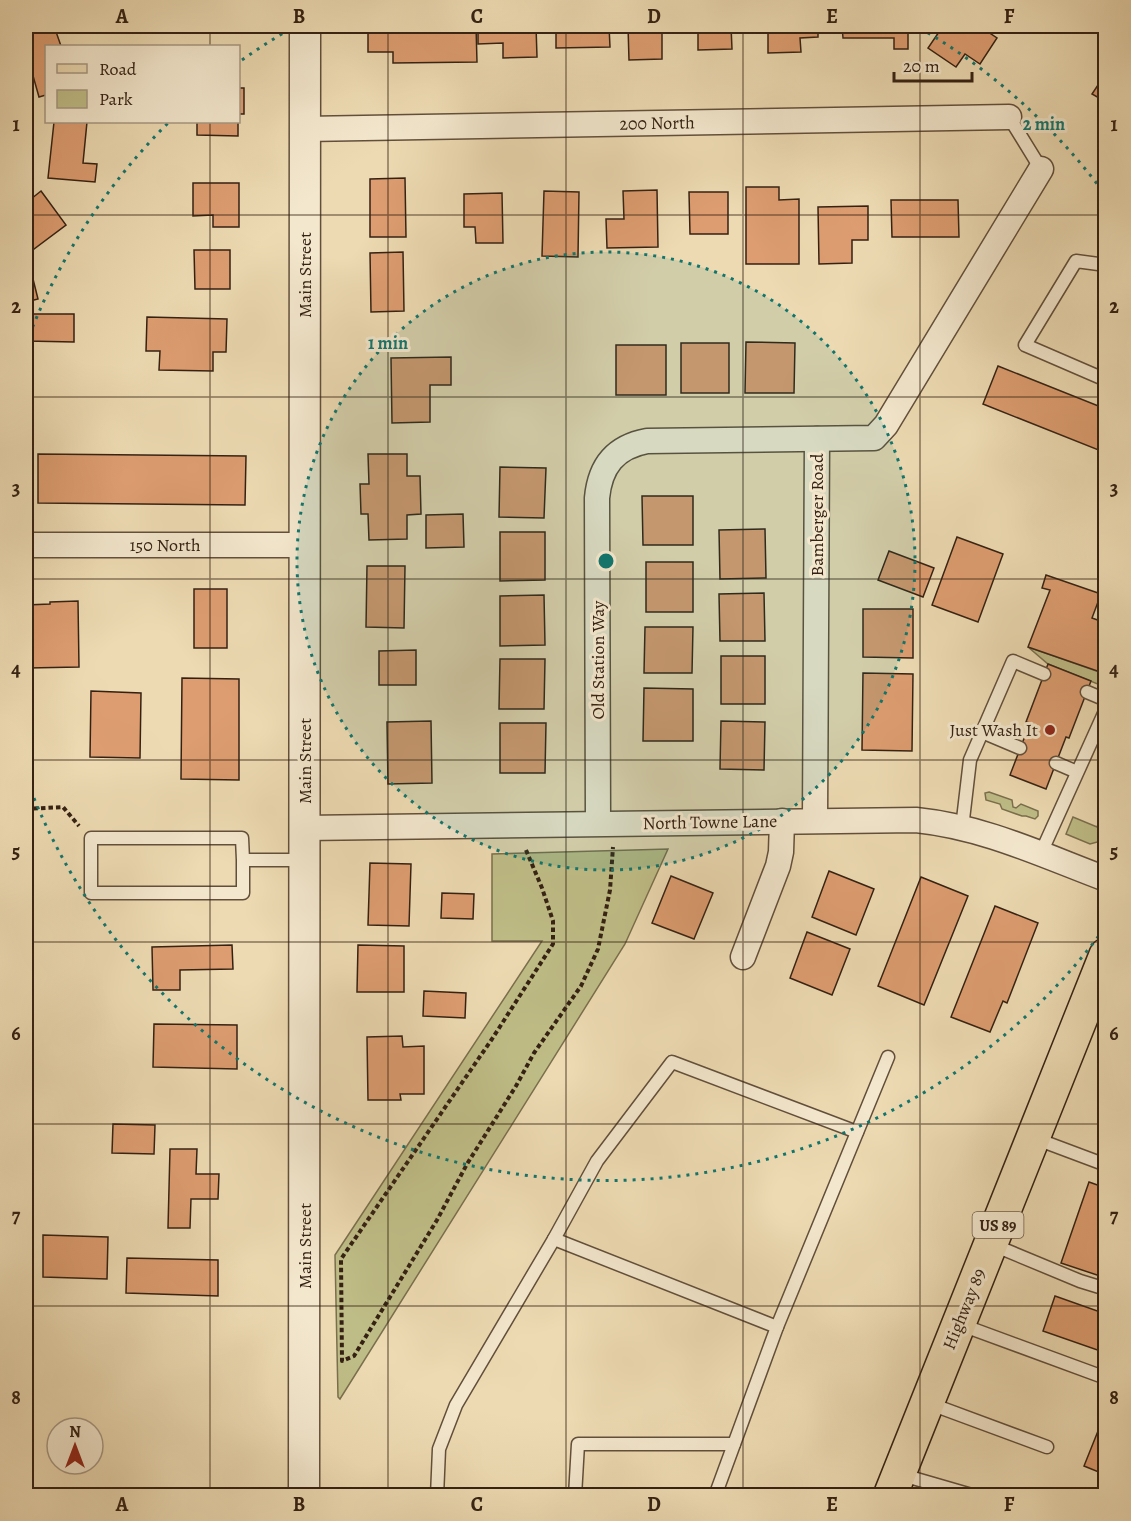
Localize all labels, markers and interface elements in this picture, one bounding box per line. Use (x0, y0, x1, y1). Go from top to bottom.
text: A (115, 3, 129, 30)
text: B (293, 3, 305, 30)
text: C (471, 3, 483, 30)
text: D (647, 3, 661, 30)
text: E (826, 3, 838, 30)
text: F (1004, 3, 1015, 30)
legend (45, 45, 240, 123)
scale bar (894, 45, 972, 83)
text: 20 m (903, 54, 940, 78)
text: Road (99, 57, 137, 81)
text: Park (99, 87, 133, 111)
street label: 200 North (619, 110, 695, 136)
text: 1 (12, 111, 20, 138)
text: 1 (1110, 111, 1118, 138)
text: 2 min (1023, 112, 1065, 136)
street label: Main Street (293, 232, 317, 318)
text: 2 (11, 293, 21, 320)
text: 2 (1109, 293, 1119, 320)
text: 1 min (368, 331, 408, 355)
street label: Bamberger Road (805, 453, 829, 577)
text: 3 (12, 475, 20, 502)
text: 3 (1110, 475, 1118, 502)
street label: 150 North (129, 533, 201, 557)
centre of rings (596, 551, 616, 571)
street label: Old Station Way (586, 600, 610, 719)
text: 4 (11, 656, 21, 683)
text: 4 (1109, 656, 1119, 683)
street label: Main Street (293, 718, 317, 804)
place label: Just Wash It (950, 718, 1038, 742)
marker: Just Wash It (1043, 723, 1057, 737)
street label: North Towne Lane (642, 809, 778, 835)
text: 5 (12, 838, 20, 865)
text: 5 (1110, 838, 1118, 865)
text: 6 (11, 1020, 21, 1047)
text: 6 (1109, 1020, 1119, 1047)
text: 7 (12, 1202, 21, 1229)
text: 7 (1110, 1202, 1119, 1229)
street label: Main Street (293, 1203, 317, 1289)
road number: US 89 (972, 1212, 1024, 1238)
street label: Highway 89 (937, 1265, 991, 1353)
text: 8 (11, 1384, 21, 1411)
text: 8 (1109, 1384, 1119, 1411)
north arrow (45, 1416, 105, 1476)
text: N (69, 1421, 81, 1443)
text: A (115, 1491, 129, 1518)
text: B (293, 1491, 305, 1518)
text: C (471, 1491, 483, 1518)
text: D (647, 1491, 661, 1518)
text: E (826, 1491, 838, 1518)
text: F (1004, 1491, 1015, 1518)

